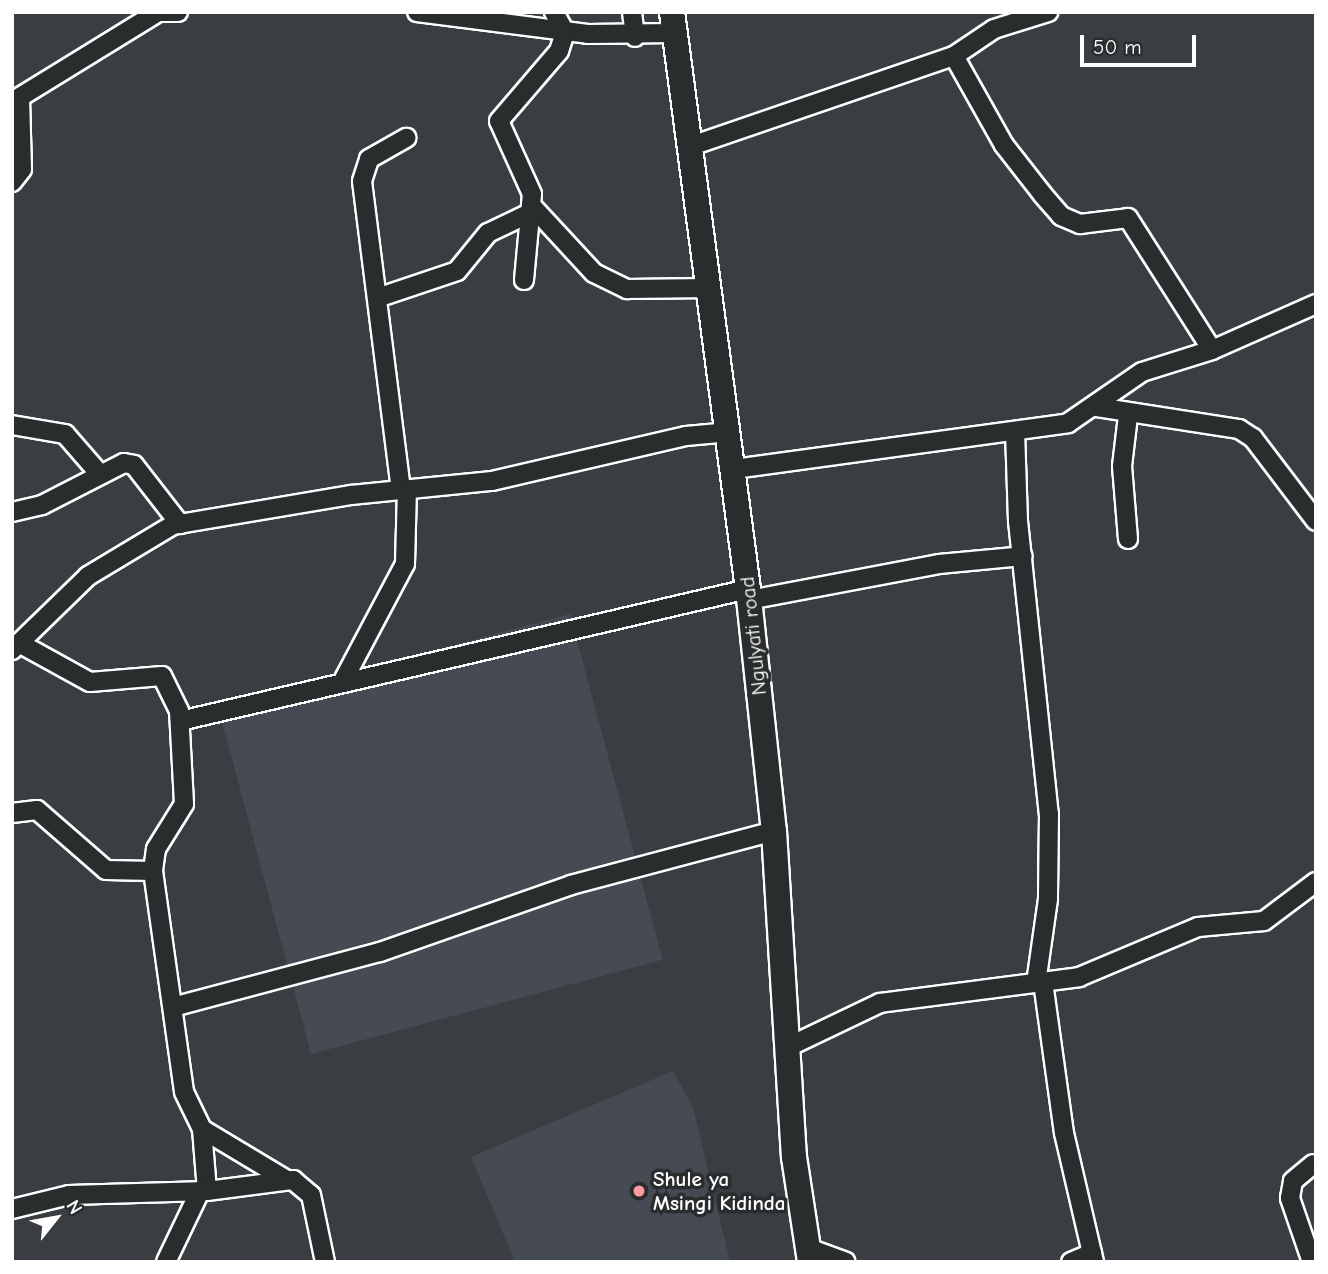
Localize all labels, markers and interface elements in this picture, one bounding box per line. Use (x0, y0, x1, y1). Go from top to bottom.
scale bar (1083, 21, 1198, 65)
text: 50 m (1093, 35, 1142, 59)
street label: Ngulyati road (734, 575, 772, 697)
place label: Shule ya Msingi Kidinda (653, 1166, 785, 1216)
north arrow (21, 1183, 91, 1253)
marker: Shule ya Msingi Kidinda (631, 1183, 647, 1199)
text: N (61, 1196, 87, 1218)

